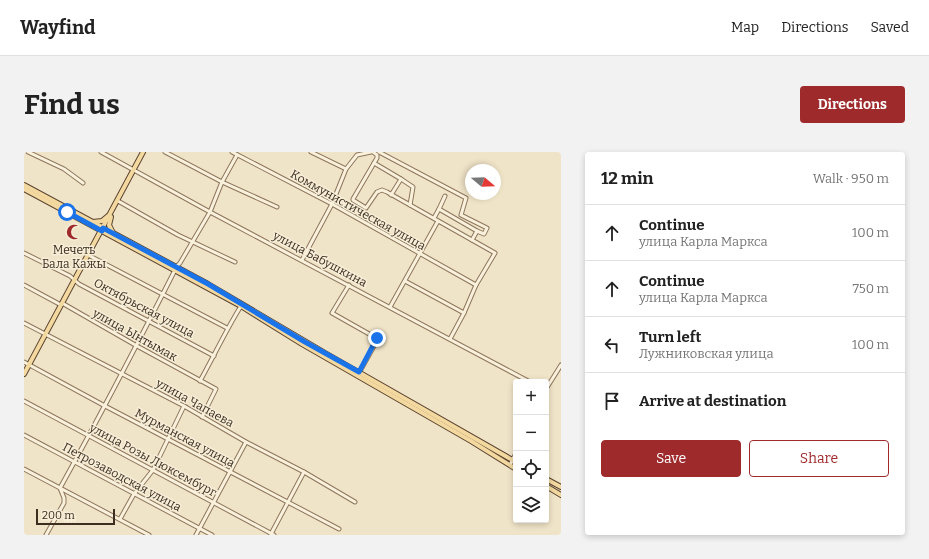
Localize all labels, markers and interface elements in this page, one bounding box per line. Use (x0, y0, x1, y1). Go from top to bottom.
text: Wayfind (20, 16, 96, 39)
text: Map (731, 19, 759, 36)
text: Directions (781, 19, 849, 36)
text: Saved (871, 19, 909, 36)
button: Directions (800, 86, 905, 123)
text: Find us (24, 88, 120, 121)
north arrow (465, 164, 501, 200)
street label: Коммунистическая улица (288, 167, 428, 253)
text: 12 min (601, 168, 654, 189)
text: Walk · 950 m (813, 171, 889, 186)
route start (58, 203, 76, 221)
text: Continue (639, 216, 705, 234)
icon: ahead (601, 222, 623, 244)
mosque icon: Мечеть Бала Кажы (65, 223, 83, 241)
text: 100 m (852, 225, 889, 240)
street label: улица Бабушкина (270, 228, 370, 290)
text: улица Карла Маркса (639, 234, 768, 249)
place label: Мечеть Бала Кажы (42, 243, 107, 271)
text: Continue (639, 272, 705, 290)
street label: Октябрьская улица (91, 276, 197, 341)
icon: ahead (601, 278, 623, 300)
text: 750 m (852, 281, 889, 296)
text: улица Карла Маркса (639, 290, 768, 305)
street label: улица Ынтымак (89, 305, 180, 364)
text: Turn left (639, 328, 701, 346)
route end (368, 329, 386, 347)
icon: left (601, 334, 623, 356)
text: 100 m (852, 337, 889, 352)
text: Лужниковская улица (639, 346, 774, 361)
street label: улица Чапаева (153, 375, 237, 430)
map controls (513, 379, 549, 523)
button: + (513, 379, 549, 415)
icon: arrive (601, 390, 623, 412)
text: Arrive at destination (639, 392, 786, 410)
street label: Мурманская улица (133, 406, 238, 470)
button: − (513, 415, 549, 451)
street label: улица Розы Люксембург (86, 420, 219, 500)
street label: Петрозаводская улица (60, 440, 184, 514)
button: Save (601, 440, 741, 477)
button: Share (749, 440, 889, 477)
button: locate (513, 451, 549, 487)
button: layers (513, 487, 549, 523)
scale bar (36, 507, 115, 526)
text: 200 m (42, 509, 75, 522)

